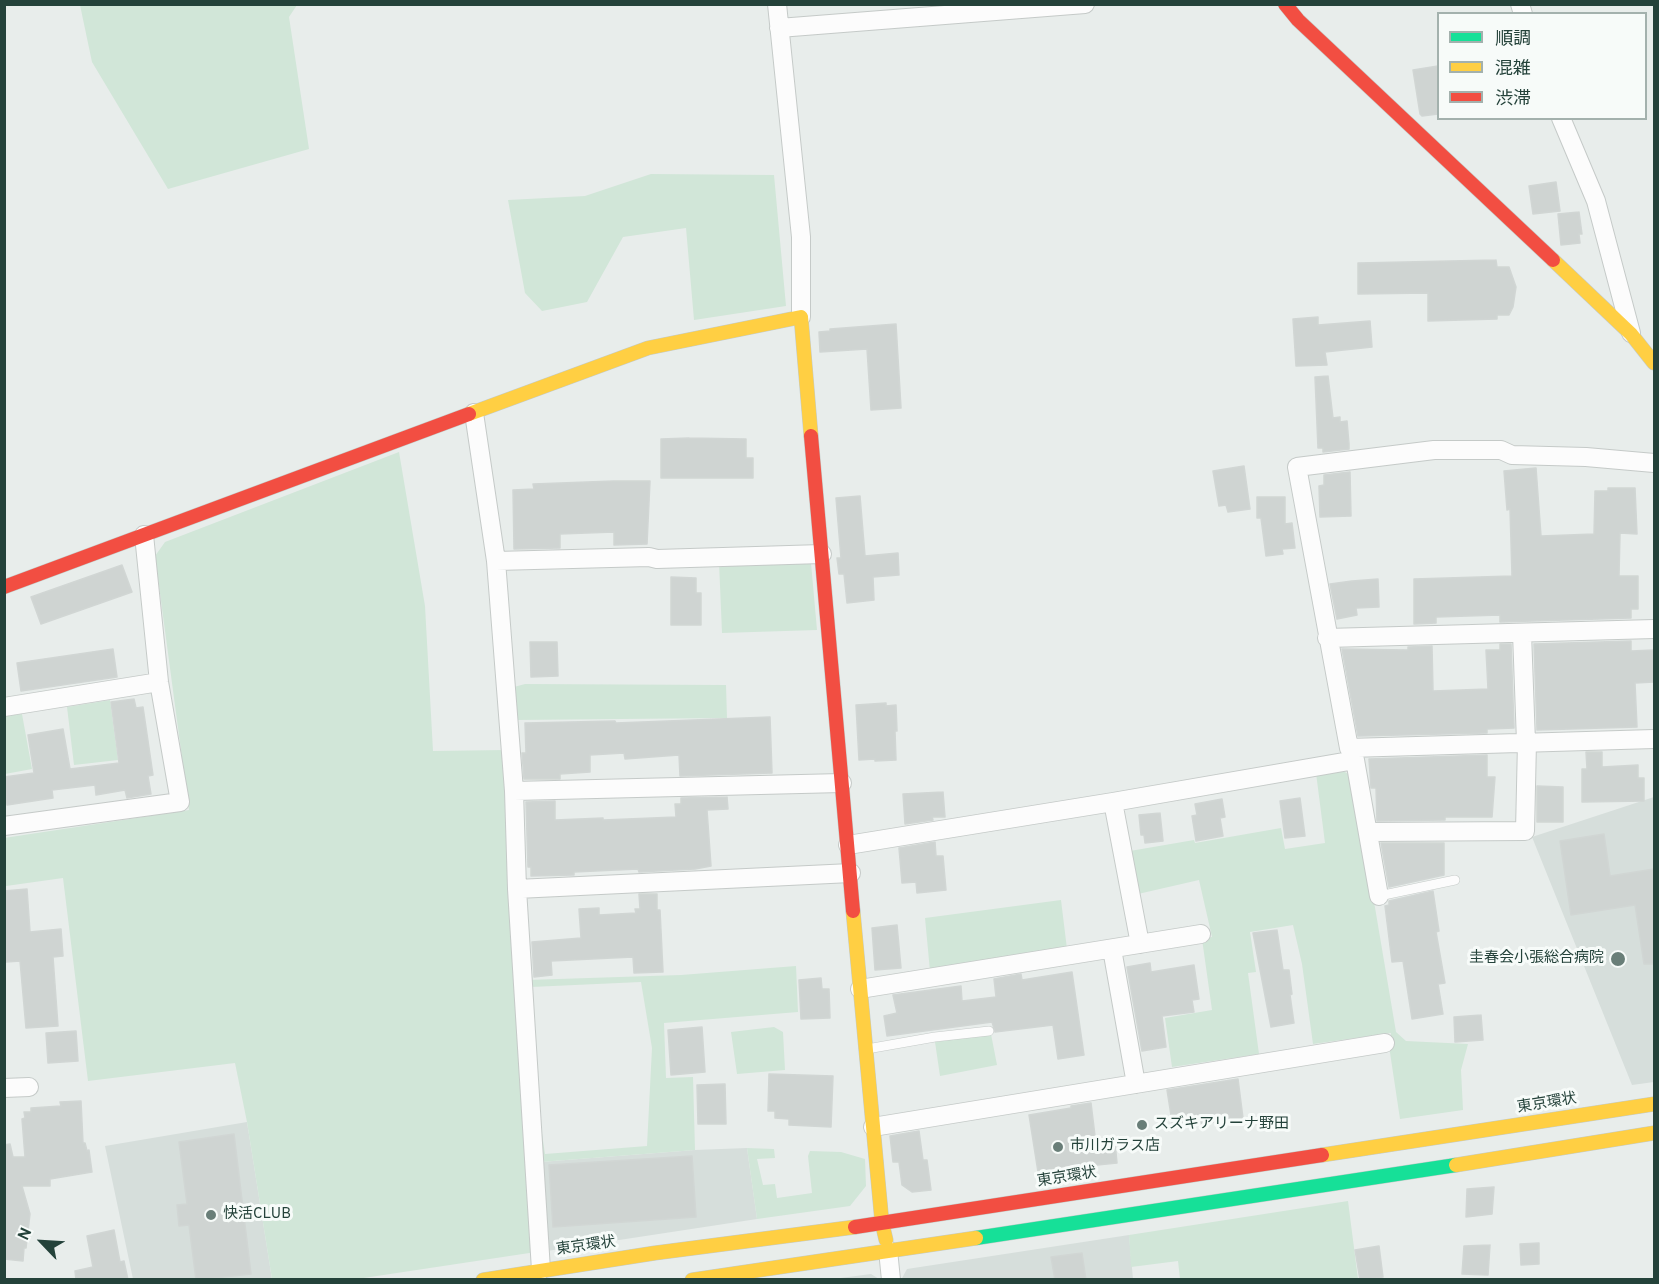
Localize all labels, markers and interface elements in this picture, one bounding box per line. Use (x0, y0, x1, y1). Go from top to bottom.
legend (1437, 12, 1647, 120)
text: 順調 (1495, 28, 1531, 51)
text: 混雑 (1495, 58, 1531, 81)
text: 渋滞 (1495, 88, 1531, 111)
place label: 圭春会小張総合病院 (1469, 950, 1604, 968)
marker: 圭春会小張総合病院 (1609, 950, 1627, 968)
street label: 東京環状 (1516, 1090, 1578, 1118)
place label: スズキアリーナ野田 (1154, 1116, 1289, 1134)
marker: スズキアリーナ野田 (1135, 1118, 1149, 1132)
place label: 市川ガラス店 (1070, 1138, 1160, 1156)
marker: 市川ガラス店 (1051, 1140, 1065, 1154)
street label: 東京環状 (1036, 1164, 1098, 1192)
place label: 快活CLUB (223, 1206, 291, 1224)
marker: 快活CLUB (204, 1208, 218, 1222)
north arrow (12, 1212, 72, 1272)
text: N (14, 1225, 37, 1244)
street label: 東京環状 (555, 1234, 617, 1260)

